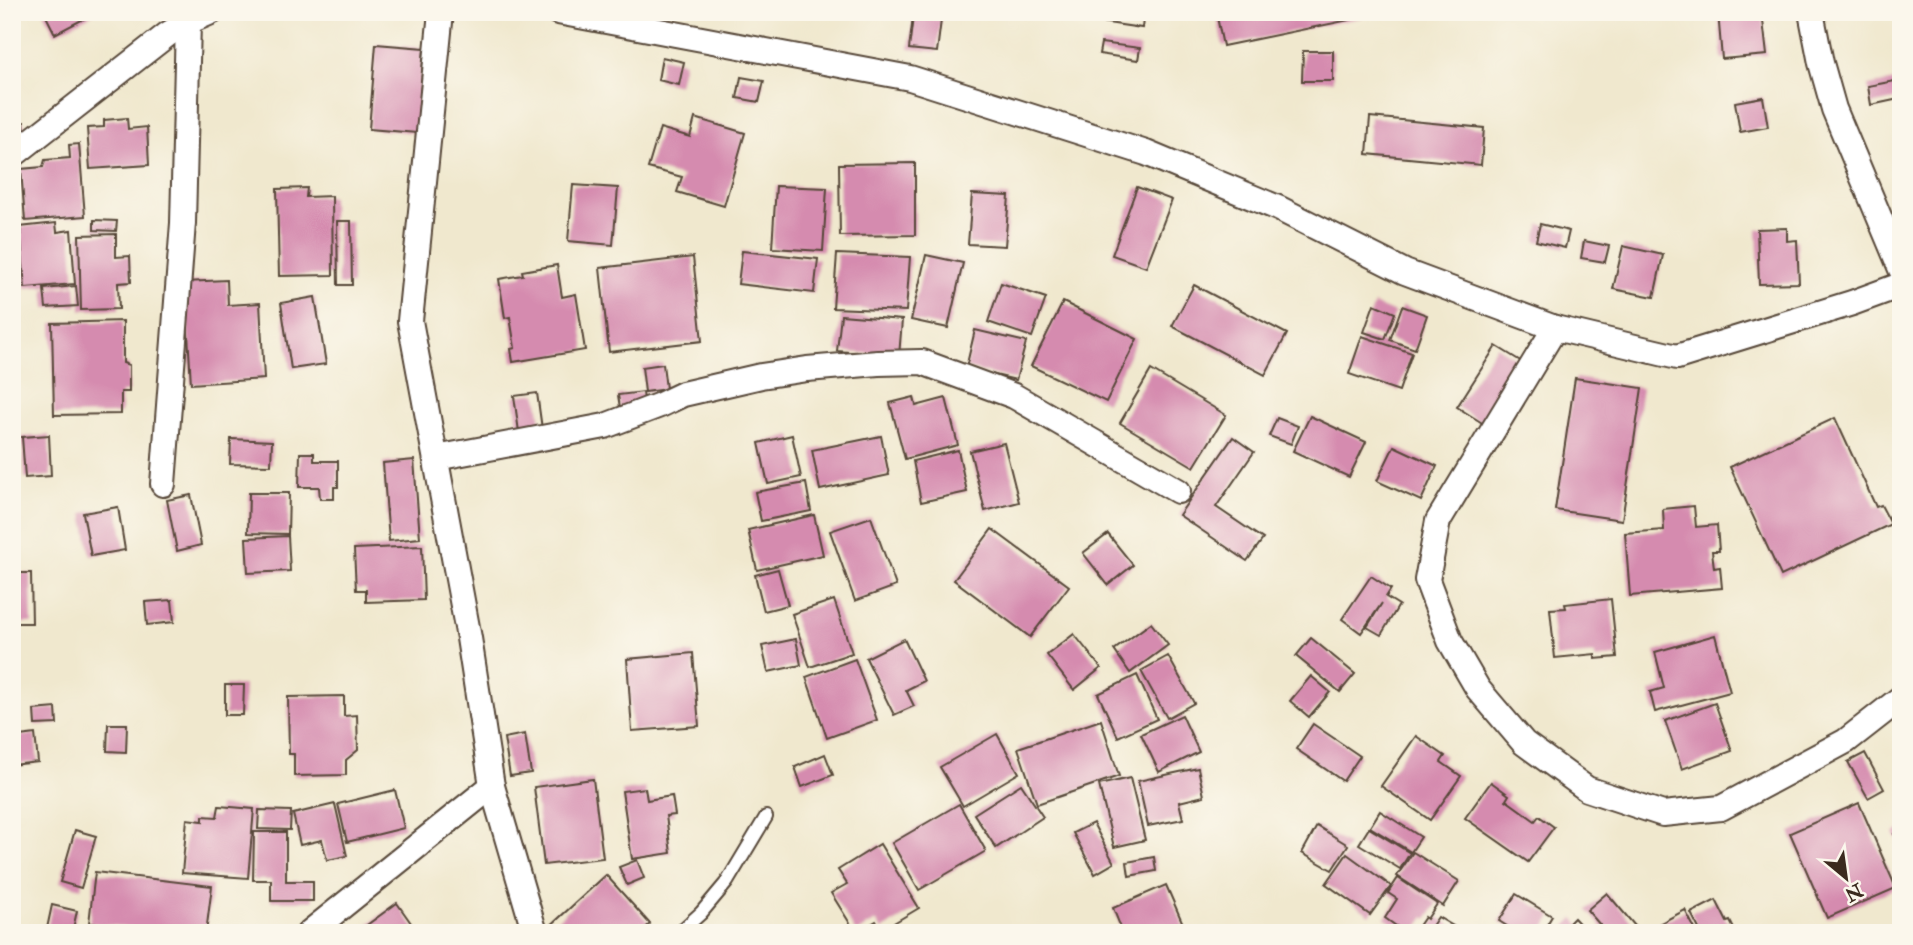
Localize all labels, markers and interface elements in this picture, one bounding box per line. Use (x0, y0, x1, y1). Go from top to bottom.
north arrow (1812, 844, 1882, 914)
text: N (1840, 877, 1868, 907)

